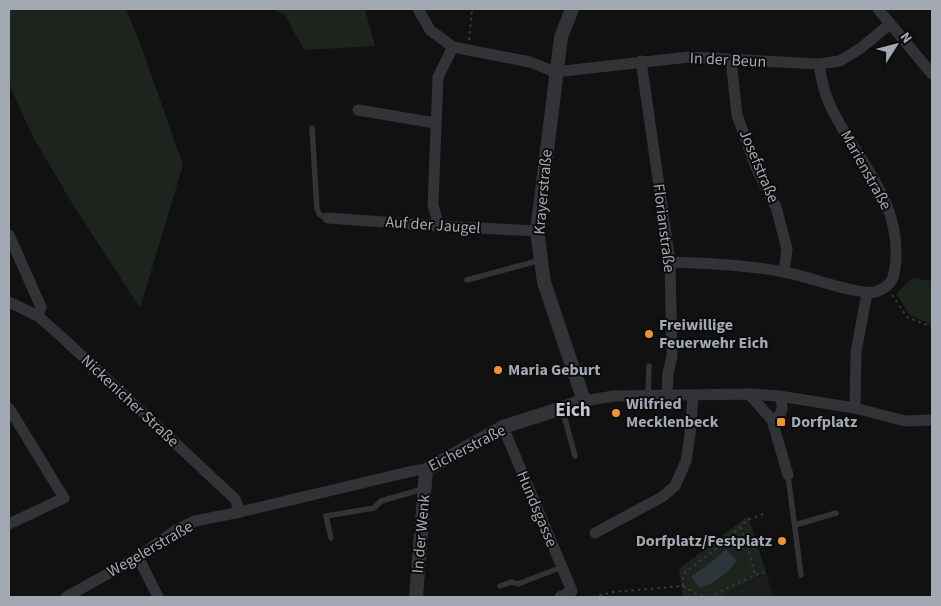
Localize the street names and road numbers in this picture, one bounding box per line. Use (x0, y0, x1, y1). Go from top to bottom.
street label: In der Beun (689, 47, 767, 73)
street label: Josefstraße (734, 126, 784, 206)
street label: Marienstraße (835, 126, 897, 214)
street label: Krayerstraße (528, 148, 558, 236)
street label: Florianstraße (648, 182, 680, 274)
street label: Auf der Jaugel (385, 211, 481, 239)
street label: Nickenicher Straße (76, 350, 184, 452)
street label: Eicherstraße (425, 419, 509, 477)
street label: Hundsgasse (511, 468, 563, 550)
street label: In der Wenk (407, 494, 435, 574)
street label: Wegelerstraße (103, 515, 197, 582)

